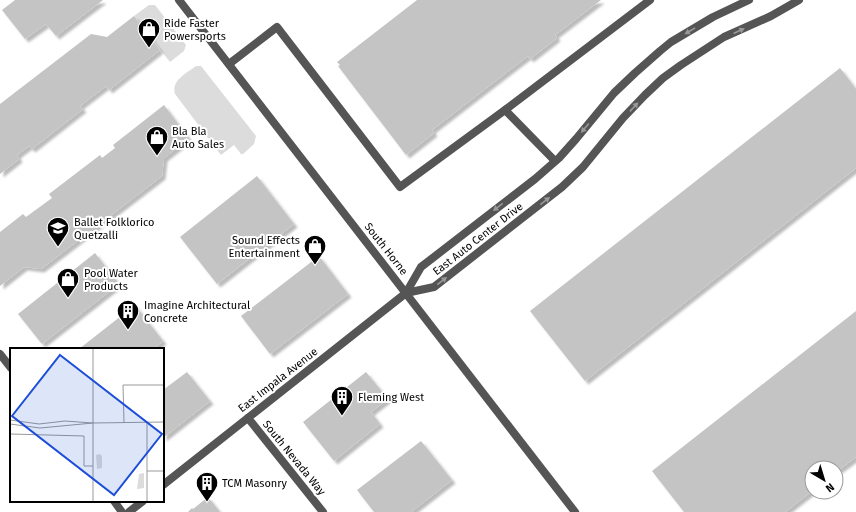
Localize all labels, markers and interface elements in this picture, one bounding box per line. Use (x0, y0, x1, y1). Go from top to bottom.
shop icon: Ride Faster Powersports (136, 16, 162, 49)
place label: Ride Faster Powersports (164, 17, 226, 43)
one-way arrow (685, 27, 695, 35)
one-way arrow (733, 28, 744, 34)
one-way arrow (630, 102, 639, 112)
one-way arrow (581, 123, 589, 133)
shop icon: Bla Bla Auto Sales (144, 124, 170, 157)
place label: Bla Bla Auto Sales (172, 125, 224, 151)
one-way arrow (540, 196, 550, 205)
street label: East Auto Center Drive (430, 200, 526, 278)
one-way arrow (493, 203, 504, 212)
school or university icon: Ballet Folklorico Quetzalli (45, 215, 71, 248)
place label: Ballet Folklorico Quetzalli (74, 216, 155, 242)
street label: South Horne (362, 220, 410, 278)
shop icon: Sound Effects Entertainment (302, 233, 328, 266)
place label: Sound Effects Entertainment (228, 234, 300, 260)
shop icon: Pool Water Products (55, 266, 81, 299)
place label: Pool Water Products (84, 267, 139, 293)
one-way arrow (437, 276, 448, 285)
building icon: Imagine Architectural Concrete (115, 298, 141, 331)
place label: Imagine Architectural Concrete (144, 299, 250, 325)
street label: East Impala Avenue (236, 345, 320, 415)
inset map (10, 348, 164, 502)
building icon: Fleming West (329, 384, 355, 417)
place label: Fleming West (358, 391, 424, 404)
street label: South Nevada Way (260, 418, 328, 498)
north arrow (804, 460, 844, 500)
building icon: TCM Masonry (194, 470, 220, 503)
place label: TCM Masonry (222, 477, 288, 490)
text: N (823, 480, 837, 495)

